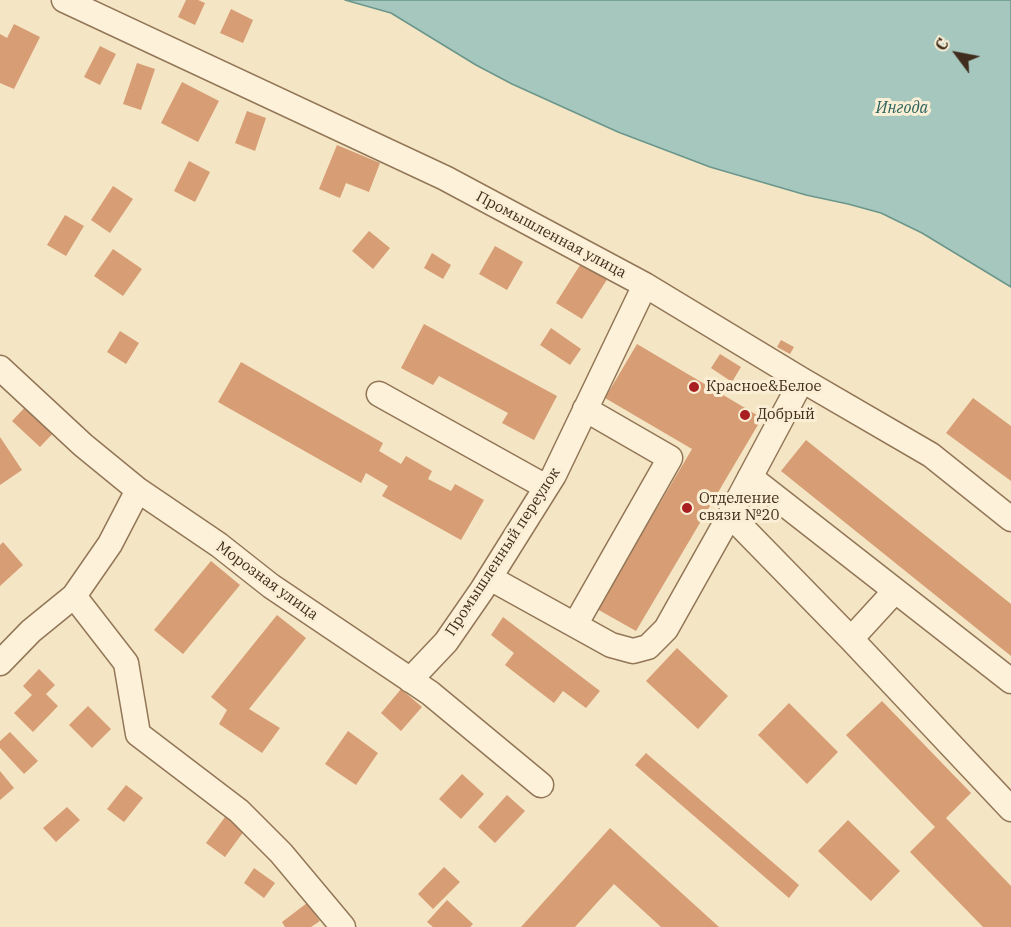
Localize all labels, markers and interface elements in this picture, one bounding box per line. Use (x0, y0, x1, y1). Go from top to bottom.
north arrow (927, 24, 987, 84)
text: С (930, 35, 953, 54)
water label: Ингода (876, 98, 928, 118)
street label: Промышленная улица (473, 188, 629, 282)
place label: Красное&Белое (706, 378, 822, 396)
marker: Красное&Белое (687, 380, 701, 394)
place label: Добрый (757, 406, 815, 424)
marker: Добрый (738, 408, 752, 422)
street label: Промышленный переулок (442, 464, 564, 640)
place label: Отделение связи №20 (699, 490, 779, 525)
marker: Отделение связи №20 (680, 501, 694, 515)
street label: Морозная улица (213, 538, 321, 624)

